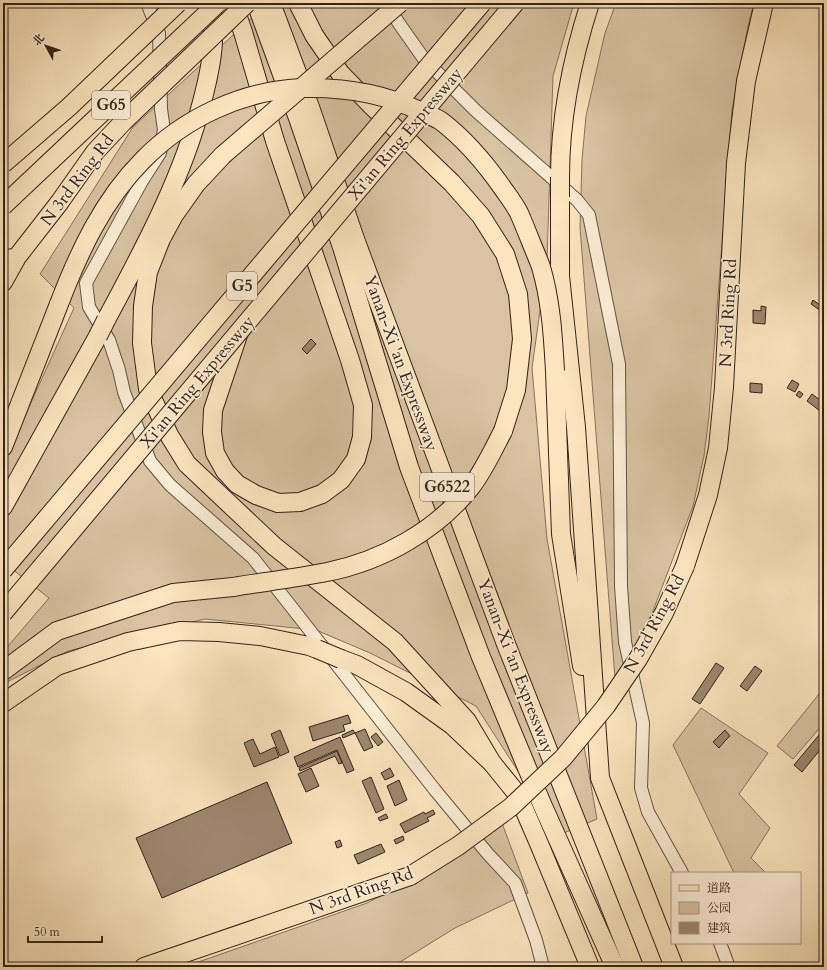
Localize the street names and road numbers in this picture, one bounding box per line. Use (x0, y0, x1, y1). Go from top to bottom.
street label: Xi'an Ring Expressway (342, 63, 468, 205)
road number: G65 (92, 91, 130, 119)
street label: N 3rd Ring Rd (35, 130, 119, 230)
street label: N 3rd Ring Rd (714, 258, 742, 368)
road number: G5 (227, 272, 257, 300)
street label: Yanan-Xi 'an Expressway (358, 272, 444, 454)
street label: Xi'an Ring Expressway (134, 311, 260, 453)
road number: G6522 (420, 473, 474, 501)
street label: N 3rd Ring Rd (618, 571, 690, 677)
street label: Yanan-Xi 'an Expressway (472, 575, 560, 757)
street label: N 3rd Ring Rd (306, 862, 416, 920)

